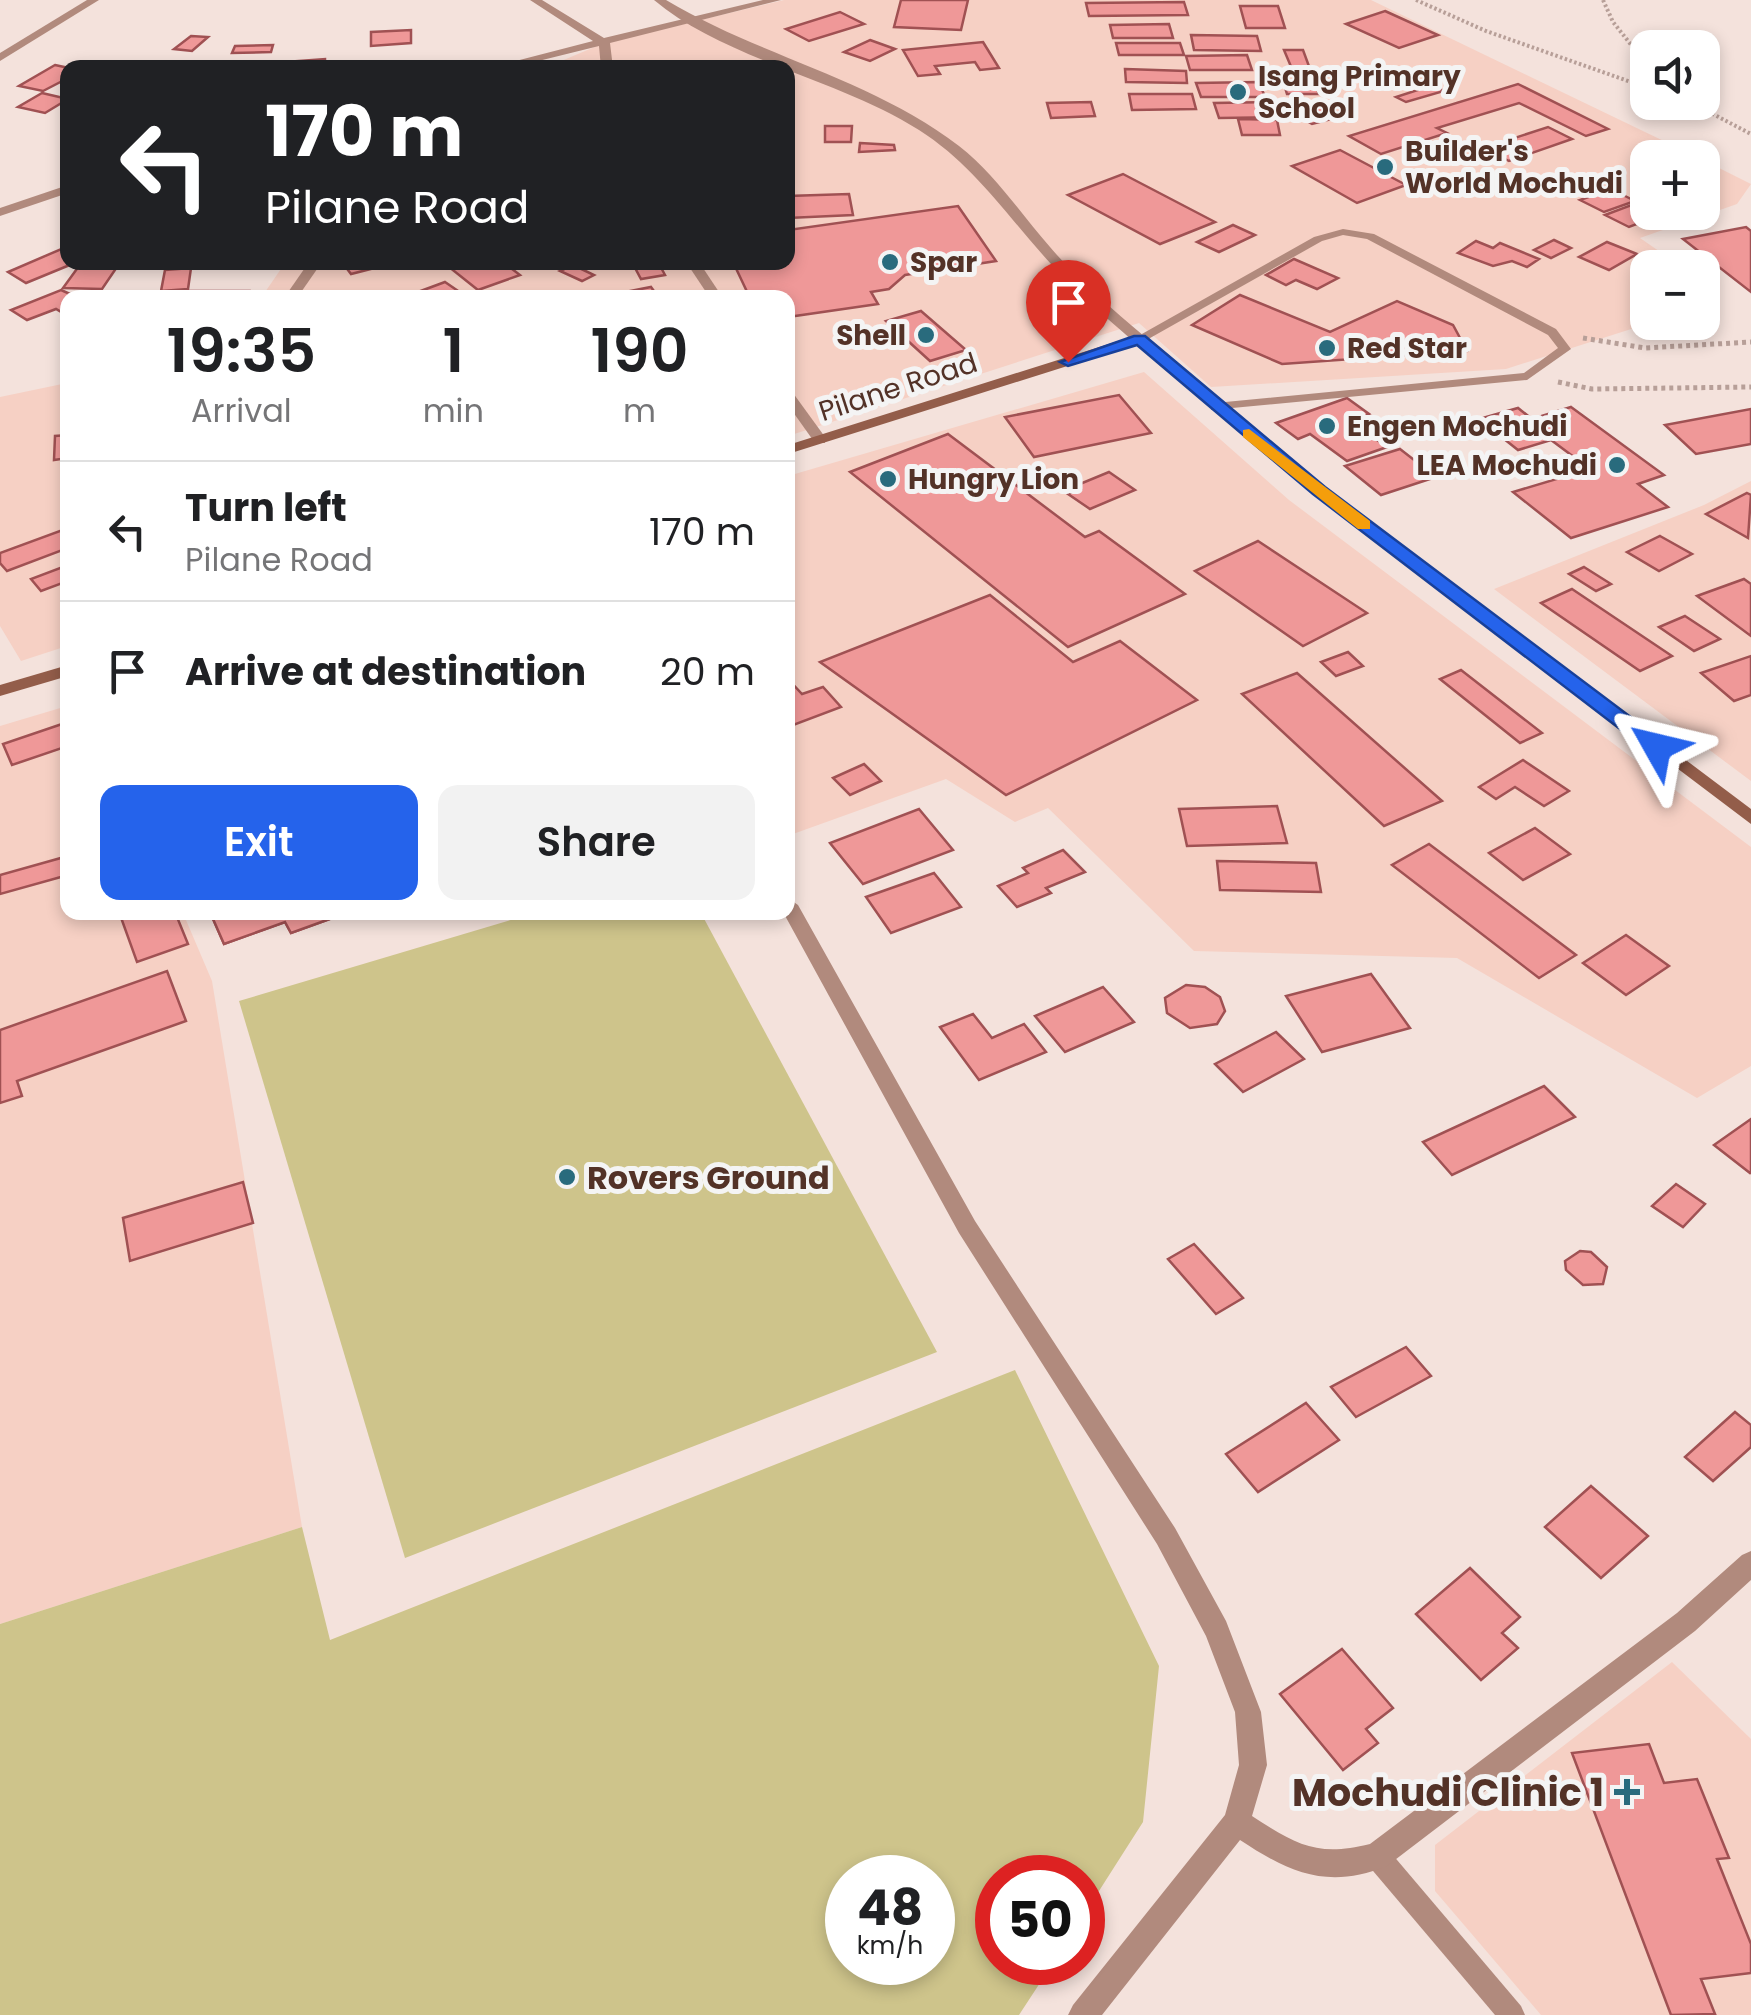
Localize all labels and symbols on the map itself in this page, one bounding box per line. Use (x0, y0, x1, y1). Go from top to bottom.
place label: Isang Primary School (1258, 57, 1461, 128)
marker: Isang Primary School (1227, 81, 1249, 103)
place label: Builder's World Mochudi (1405, 132, 1623, 203)
marker: Builder's World Mochudi (1374, 156, 1396, 178)
place label: Spar (910, 243, 977, 282)
marker: Spar (879, 251, 901, 273)
pin (1026, 260, 1111, 363)
place label: Shell (836, 316, 906, 355)
marker: Shell (915, 324, 937, 346)
place label: Red Star (1347, 329, 1467, 368)
marker: Red Star (1316, 337, 1338, 359)
street label: Pilane Road (814, 343, 982, 431)
place label: Engen Mochudi (1347, 407, 1568, 446)
marker: Engen Mochudi (1316, 415, 1338, 437)
place label: LEA Mochudi (1416, 446, 1597, 485)
marker: LEA Mochudi (1606, 454, 1628, 476)
place label: Hungry Lion (908, 460, 1079, 499)
marker: Hungry Lion (877, 468, 899, 490)
position arrow (1605, 695, 1709, 799)
place label: Rovers Ground (587, 1155, 830, 1200)
marker: Rovers Ground (556, 1166, 578, 1188)
place label: Mochudi Clinic 1 (1292, 1766, 1604, 1819)
marker: Mochudi Clinic 1 (1614, 1779, 1640, 1805)
speed limit sign: 50 (975, 1855, 1105, 1985)

